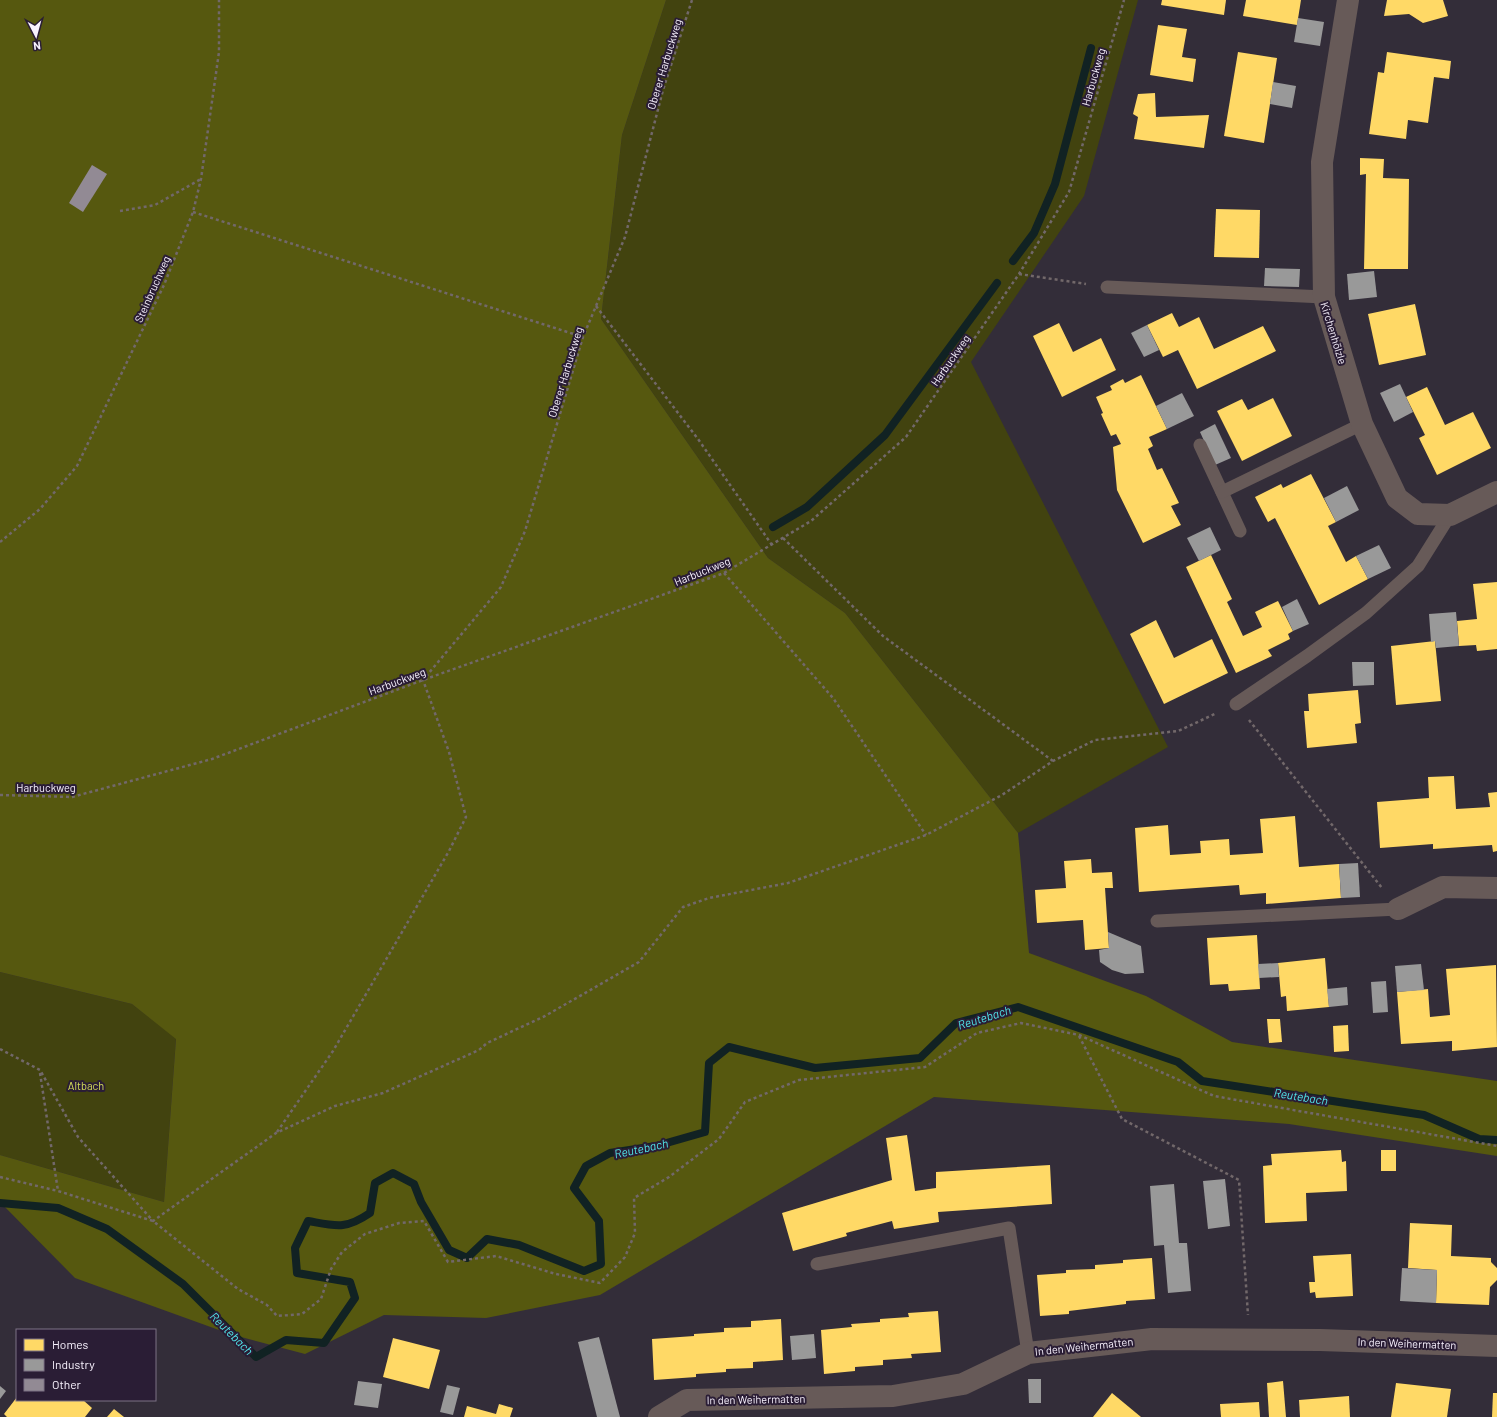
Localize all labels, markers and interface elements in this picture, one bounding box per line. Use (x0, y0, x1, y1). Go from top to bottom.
north arrow (16, 16, 56, 56)
street label: Oberer Harbuckweg (644, 17, 684, 111)
text: N (33, 40, 41, 53)
street label: Harbuckweg (1079, 47, 1107, 107)
street label: Steinbruchweg (131, 253, 173, 324)
street label: Kirchenhölzle (1318, 300, 1350, 366)
street label: Oberer Harbuckweg (545, 325, 585, 419)
street label: Harbuckweg (928, 332, 972, 388)
street label: Harbuckweg (672, 554, 732, 588)
street label: Harbuckweg (367, 665, 427, 697)
street label: Harbuckweg (16, 781, 76, 794)
water label: Reutebach (956, 1002, 1012, 1032)
park label: Altbach (68, 1079, 104, 1092)
water label: Reutebach (1273, 1085, 1329, 1107)
water label: Reutebach (613, 1135, 669, 1161)
water label: Reutebach (208, 1309, 256, 1357)
legend (16, 1329, 156, 1401)
street label: In den Weihermatten (1034, 1334, 1134, 1358)
street label: In den Weihermatten (1357, 1335, 1457, 1351)
text: Homes (52, 1337, 89, 1351)
text: Industry (52, 1357, 95, 1371)
text: Other (52, 1377, 82, 1391)
street label: In den Weihermatten (706, 1392, 806, 1406)

